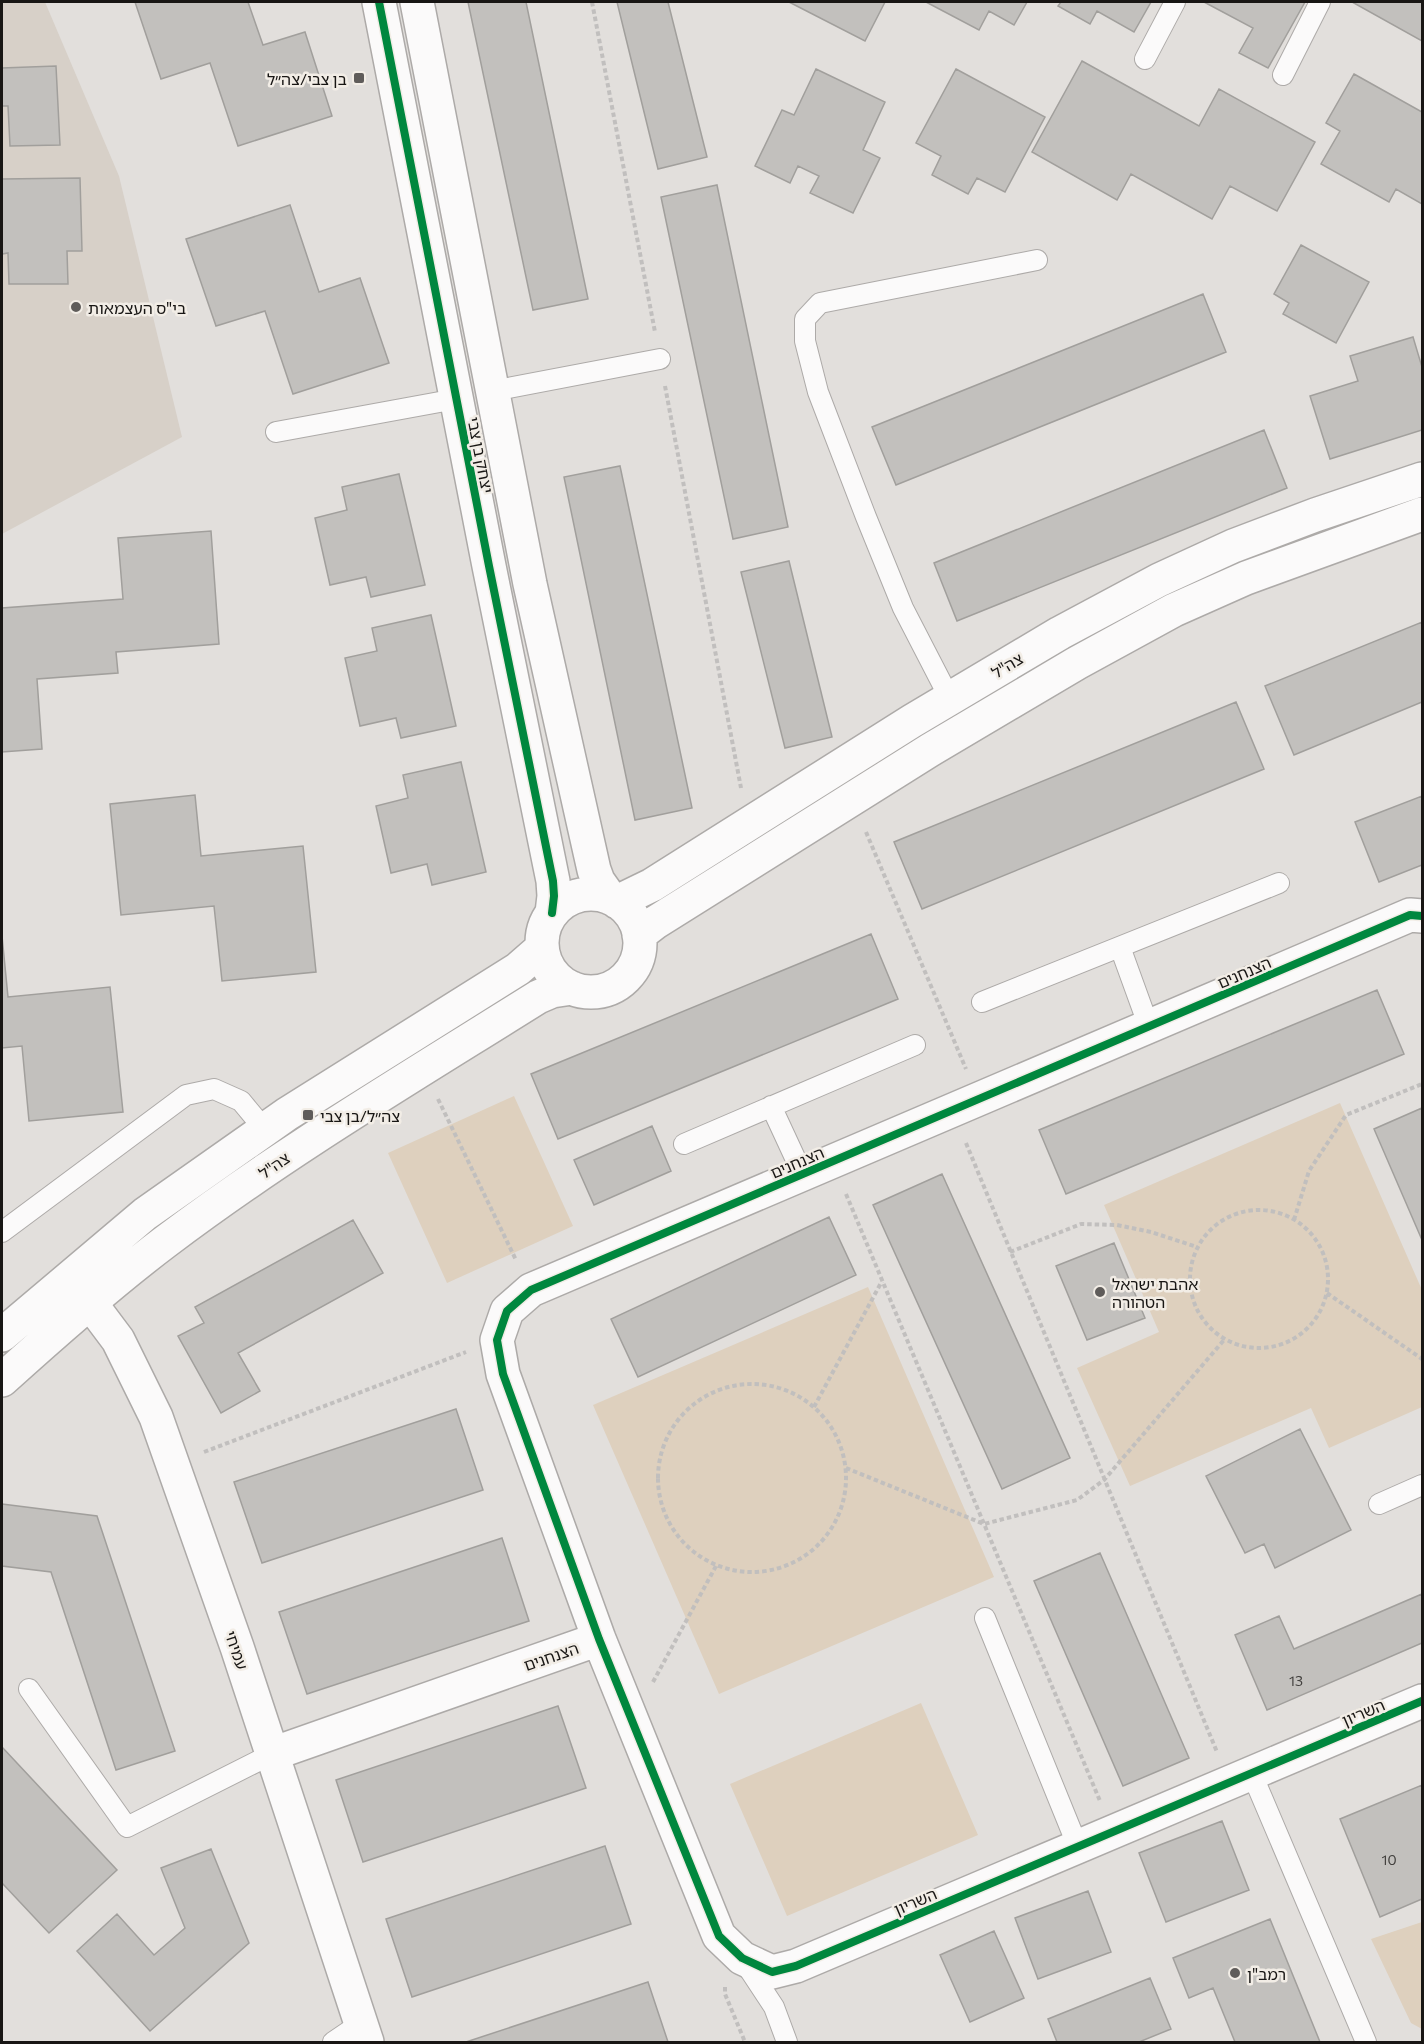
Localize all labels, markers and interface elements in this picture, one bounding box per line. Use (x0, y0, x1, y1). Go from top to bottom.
place label: בן צבי/צה״ל (267, 69, 347, 88)
marker: בן צבי/צה״ל (352, 71, 366, 85)
place label: בי"ס העצמאות (88, 298, 186, 317)
marker: בי"ס העצמאות (69, 300, 83, 314)
street label: יצחק בן צבי (464, 415, 498, 495)
street label: צה"ל (988, 648, 1026, 682)
street label: הצנחנים (1214, 952, 1274, 992)
place label: צה״ל/בן צבי (320, 1106, 400, 1125)
marker: צה״ל/בן צבי (301, 1108, 315, 1122)
street label: הצנחנים (767, 1142, 827, 1182)
street label: צה"ל (255, 1148, 293, 1182)
place label: אהבת ישראל הטהורה (1112, 1274, 1198, 1311)
marker: אהבת ישראל הטהורה (1093, 1285, 1107, 1299)
street label: עמיחי (222, 1628, 252, 1672)
street label: הצנחנים (521, 1638, 581, 1674)
house number: 13 (1289, 1672, 1303, 1689)
street label: השריון (1339, 1695, 1387, 1729)
house number: 10 (1381, 1851, 1397, 1868)
street label: השריון (891, 1884, 939, 1918)
place label: רמב"ן (1247, 1964, 1286, 1983)
marker: רמב"ן (1228, 1966, 1242, 1980)

